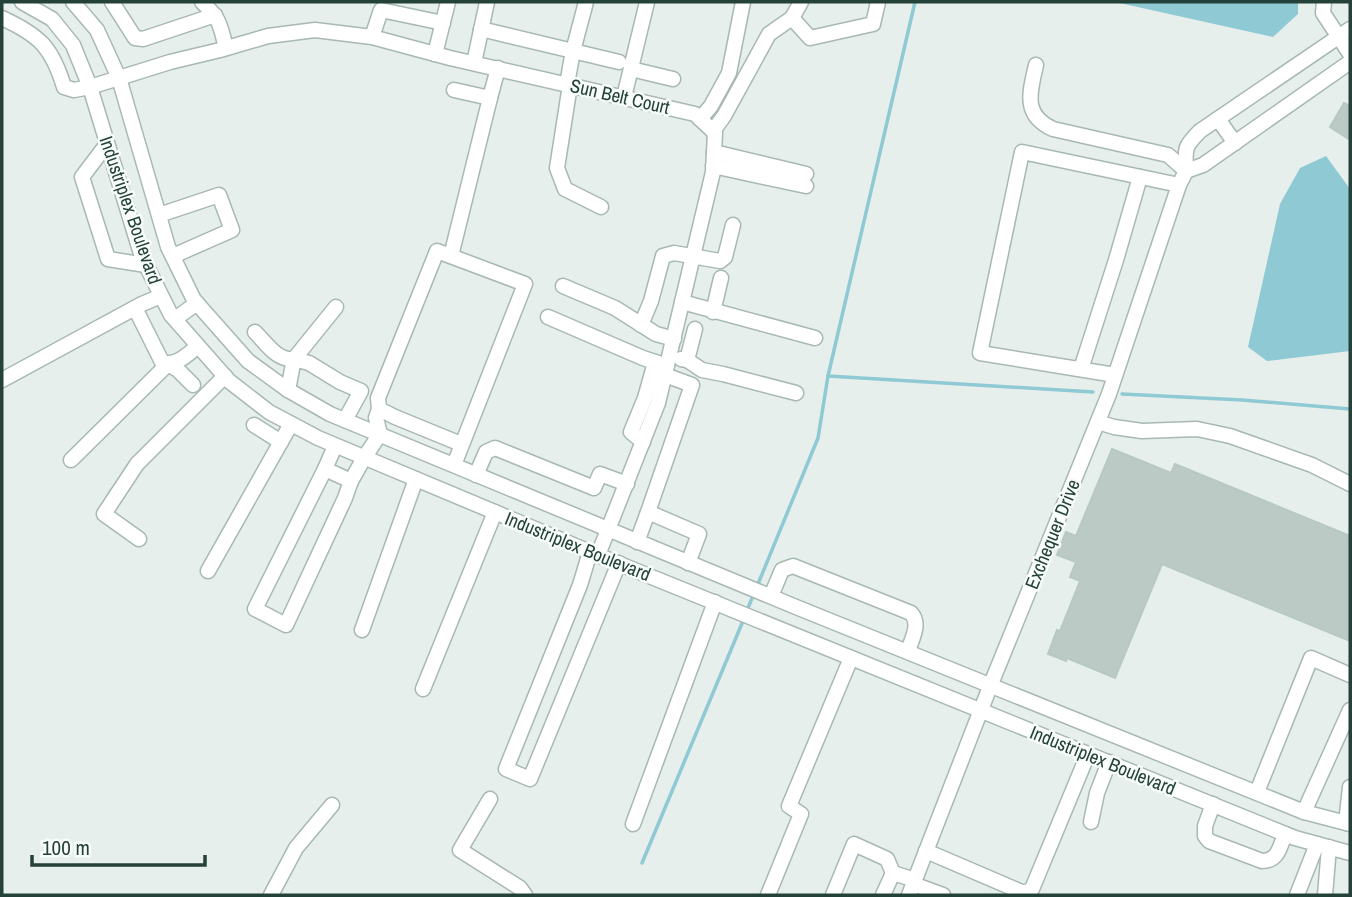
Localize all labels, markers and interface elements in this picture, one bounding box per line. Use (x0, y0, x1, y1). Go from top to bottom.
street label: Sun Belt Court (568, 72, 673, 120)
street label: Industriplex Boulevard (93, 132, 169, 288)
street label: Exchequer Drive (1018, 475, 1086, 593)
street label: Industriplex Boulevard (501, 505, 655, 587)
street label: Industriplex Boulevard (1026, 719, 1180, 801)
scale bar (32, 824, 205, 868)
text: 100 m (42, 833, 90, 862)

